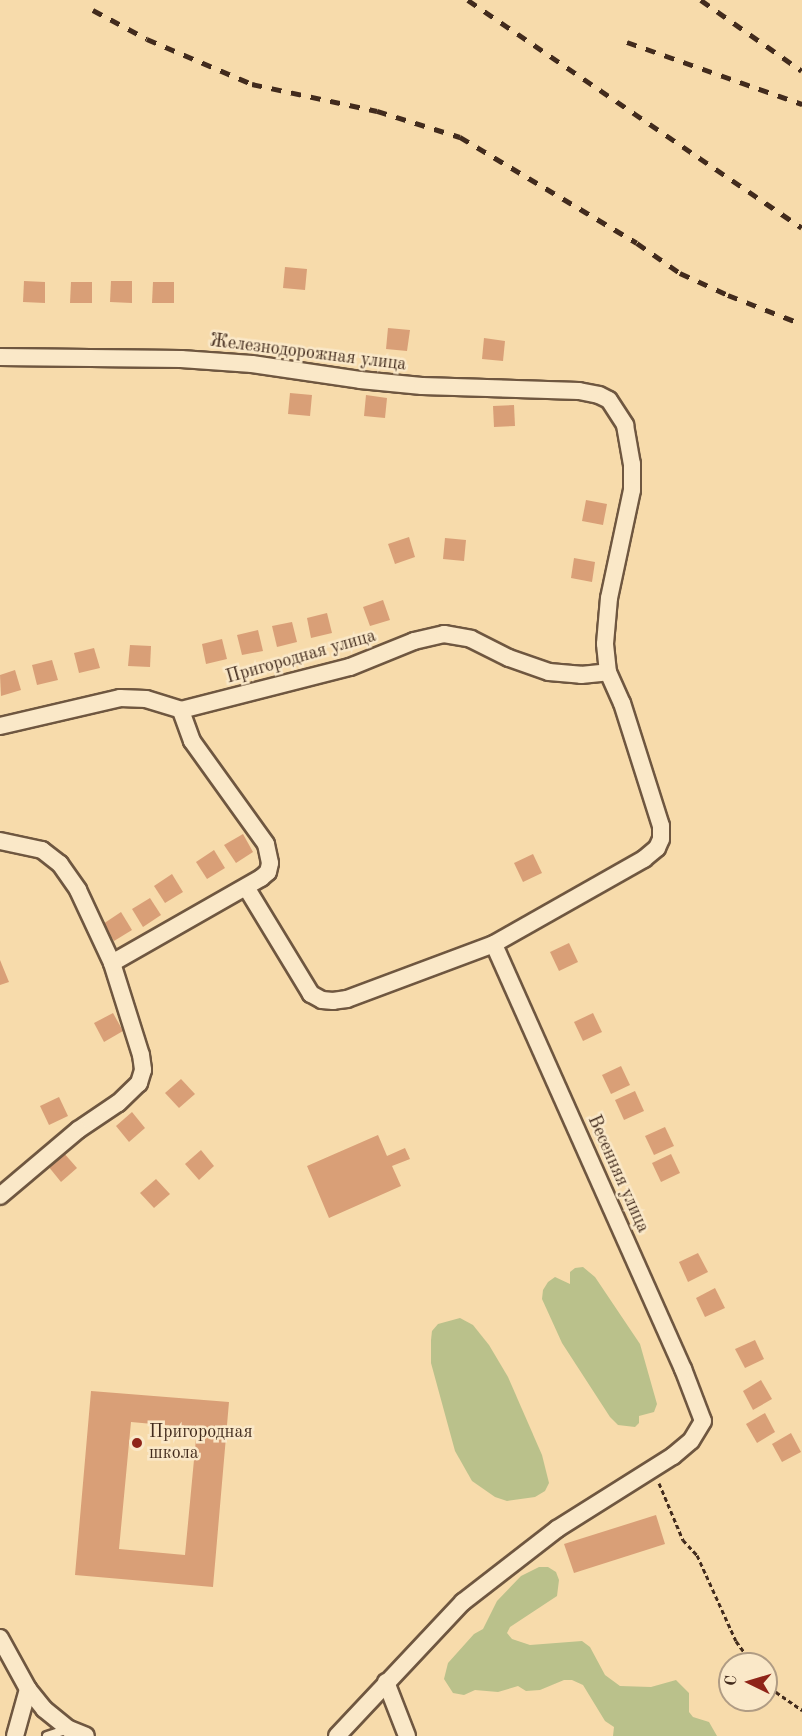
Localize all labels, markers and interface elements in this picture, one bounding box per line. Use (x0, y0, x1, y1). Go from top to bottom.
street label: Железнодорожная улица (208, 330, 408, 376)
street label: Пригородная улица (224, 625, 378, 689)
street label: Весенняя улица (582, 1112, 654, 1236)
place label: Пригородная школа (149, 1422, 253, 1464)
marker: Пригородная школа (130, 1436, 144, 1450)
north arrow (718, 1652, 778, 1712)
text: С (724, 1675, 740, 1687)

